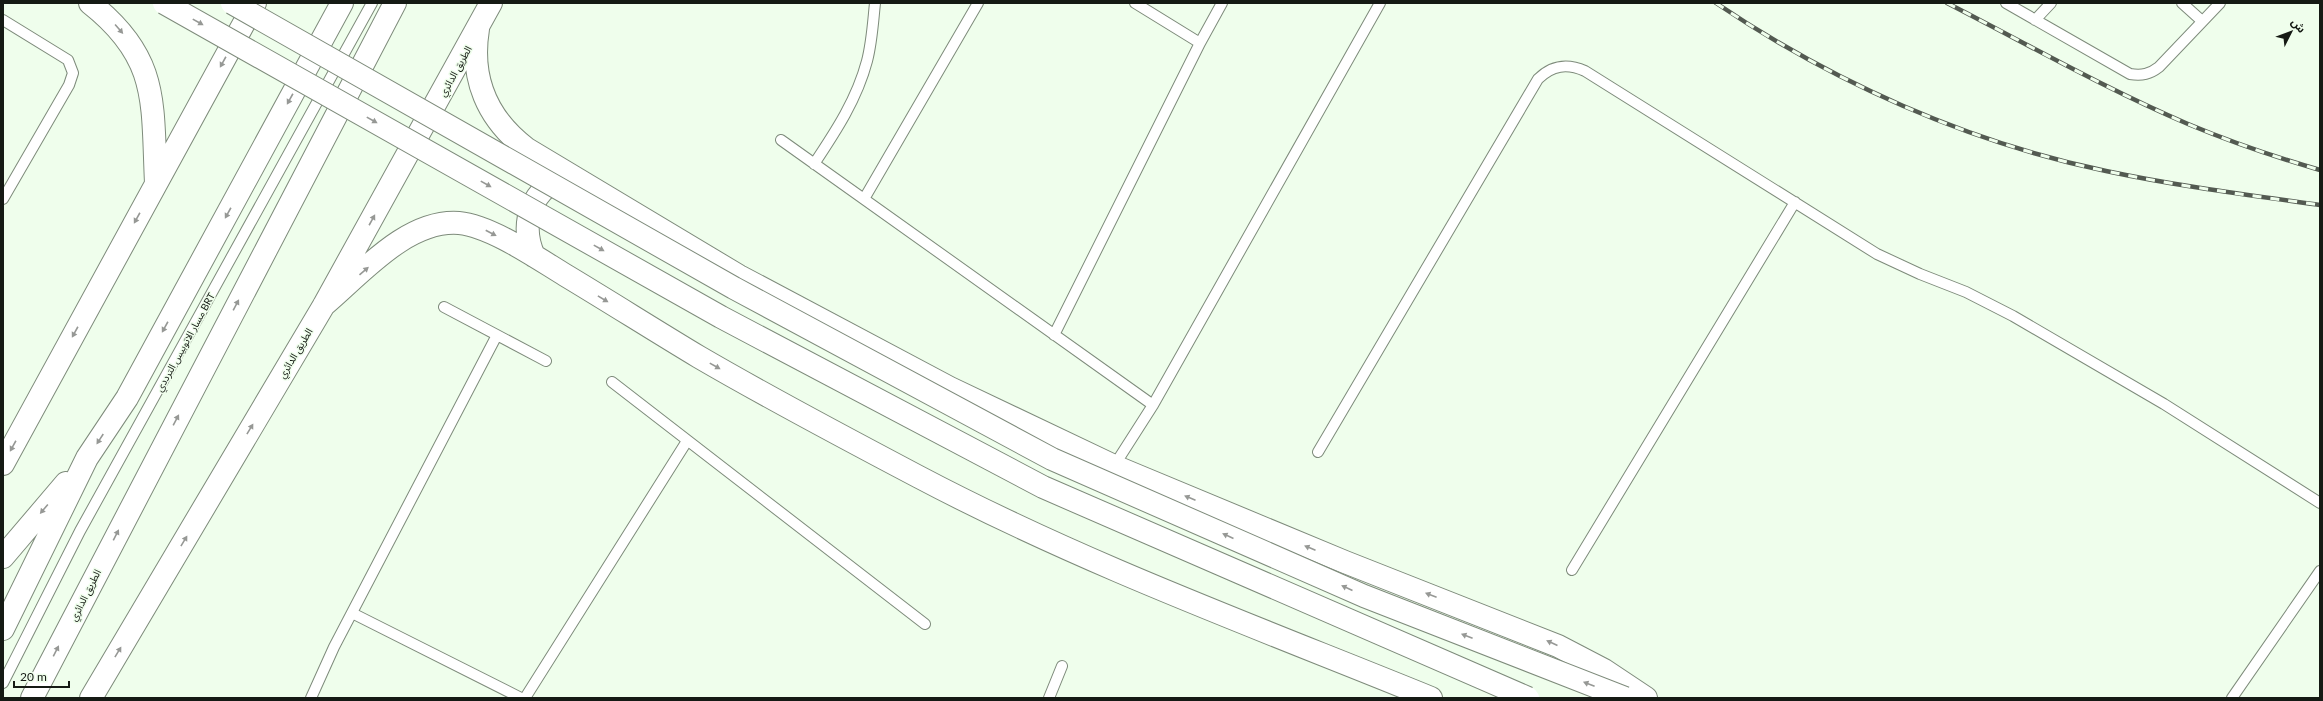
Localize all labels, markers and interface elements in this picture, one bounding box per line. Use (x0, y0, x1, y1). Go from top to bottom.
north arrow (2271, 12, 2311, 52)
text: ش (2288, 15, 2309, 36)
one-way arrow (192, 19, 204, 26)
one-way arrow (114, 24, 123, 35)
street label: الطريق الدائري (436, 43, 476, 100)
one-way arrow (219, 56, 226, 68)
one-way arrow (287, 93, 293, 105)
one-way arrow (366, 117, 378, 124)
one-way arrow (480, 181, 492, 188)
one-way arrow (224, 207, 231, 219)
one-way arrow (134, 212, 140, 224)
one-way arrow (368, 214, 375, 225)
one-way arrow (485, 230, 497, 237)
one-way arrow (593, 245, 605, 252)
one-way arrow (359, 266, 369, 275)
street label: مسار الاتوبيس الترددي BRT (153, 290, 219, 395)
one-way arrow (597, 295, 609, 302)
one-way arrow (233, 299, 240, 311)
one-way arrow (162, 321, 169, 333)
one-way arrow (72, 326, 78, 338)
street label: الطريق الدائري (275, 326, 317, 381)
one-way arrow (709, 362, 721, 369)
one-way arrow (173, 414, 179, 426)
one-way arrow (247, 423, 254, 435)
one-way arrow (96, 433, 103, 445)
one-way arrow (10, 440, 16, 452)
one-way arrow (1184, 494, 1196, 500)
one-way arrow (39, 504, 48, 514)
one-way arrow (113, 530, 119, 541)
one-way arrow (1222, 533, 1233, 539)
one-way arrow (180, 536, 188, 546)
one-way arrow (1304, 544, 1316, 550)
street label: الطريق الدائري (67, 567, 105, 624)
one-way arrow (1341, 585, 1352, 591)
one-way arrow (1425, 592, 1437, 598)
one-way arrow (1461, 633, 1473, 639)
one-way arrow (1547, 640, 1558, 646)
one-way arrow (53, 645, 59, 657)
one-way arrow (114, 646, 121, 658)
scale bar (14, 663, 69, 689)
text: 20 m (20, 669, 47, 684)
one-way arrow (1582, 680, 1594, 686)

